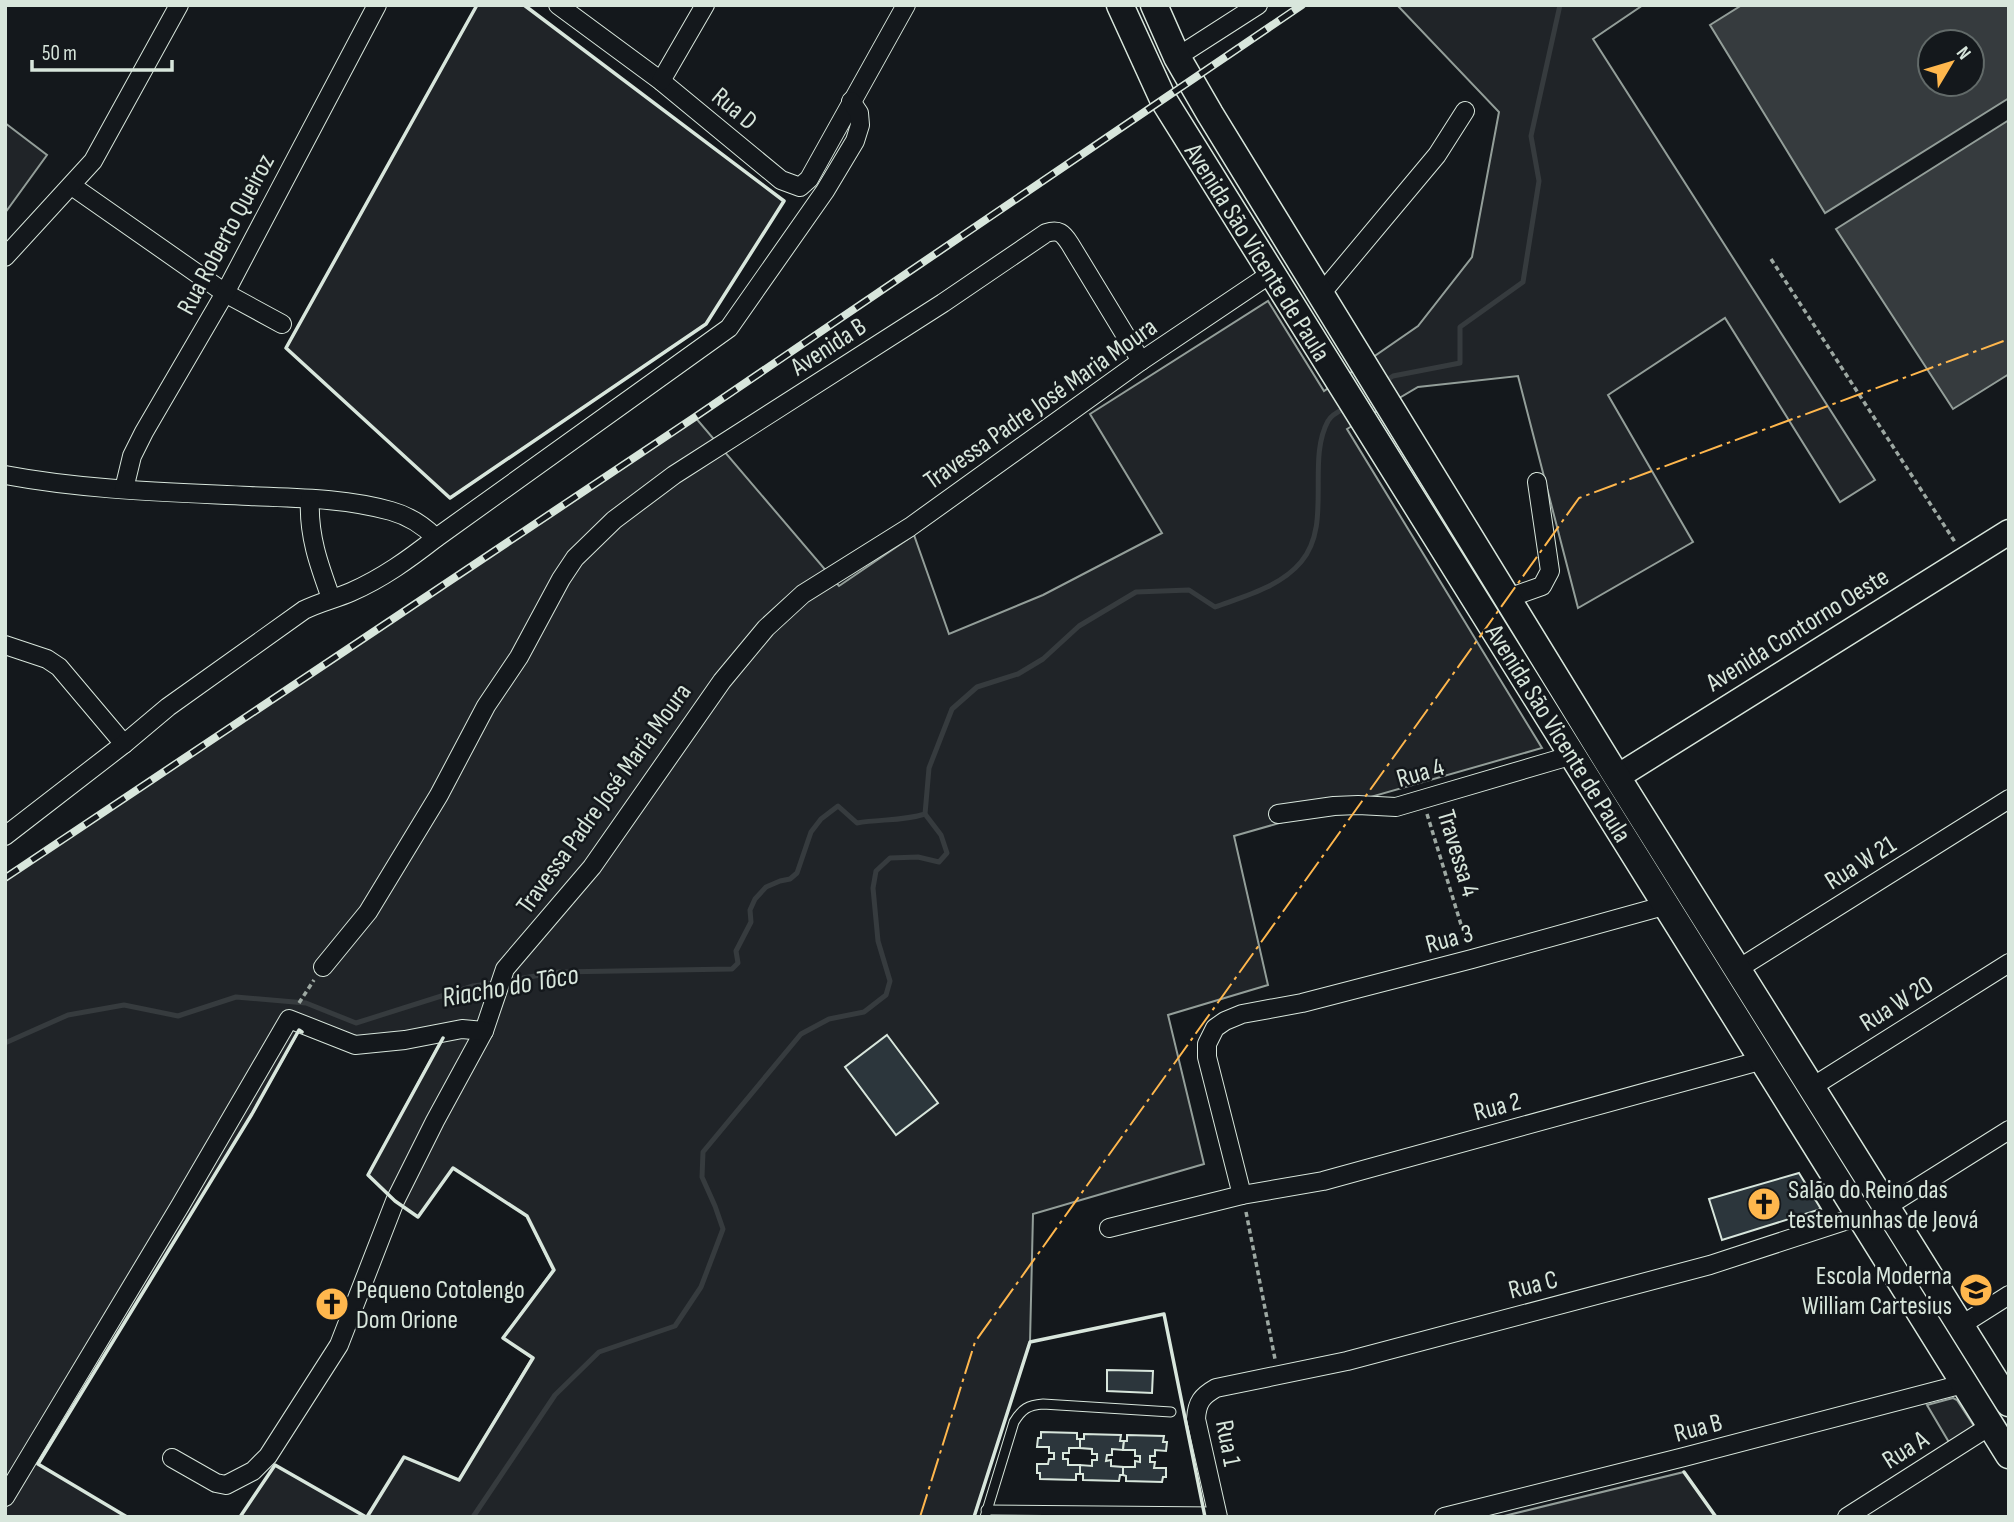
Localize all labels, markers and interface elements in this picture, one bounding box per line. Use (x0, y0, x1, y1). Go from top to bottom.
scale bar (32, 28, 172, 72)
north arrow (1916, 28, 1986, 98)
text: 50 m (42, 41, 77, 66)
text: N (1951, 42, 1975, 65)
street label: Rua D (705, 81, 763, 137)
street label: Avenida São Vicente de Paula (1177, 137, 1336, 367)
street label: Rua Roberto Queiroz (171, 149, 282, 320)
street label: Avenida B (784, 311, 872, 384)
street label: Travessa Padre José Maria Moura (918, 312, 1163, 496)
street label: Avenida Contorno Oeste (1700, 562, 1895, 699)
street label: Avenida São Vicente de Paula (1478, 618, 1637, 848)
street label: Travessa Padre José Maria Moura (510, 678, 698, 920)
street label: Rua 4 (1393, 752, 1448, 795)
street label: Travessa 4 (1430, 806, 1485, 901)
street label: Rua W 21 (1820, 829, 1902, 897)
street label: Rua 3 (1422, 918, 1477, 961)
water label: Riacho do Tôco (440, 958, 582, 1015)
street label: Rua W 20 (1854, 970, 1939, 1039)
street label: Rua 2 (1470, 1086, 1524, 1129)
place label: Salão do Reino das testemunhas de Jeová (1788, 1175, 1978, 1236)
church icon: Salão do Reino das testemunhas de Jeová (1745, 1185, 1783, 1223)
place label: Escola Moderna William Cartesius (1802, 1261, 1952, 1322)
street label: Rua C (1506, 1264, 1561, 1306)
school or university icon: Escola Moderna William Cartesius (1957, 1271, 1995, 1309)
place label: Pequeno Cotolengo Dom Orione (356, 1275, 525, 1336)
church icon: Pequeno Cotolengo Dom Orione (313, 1285, 351, 1323)
street label: Rua B (1671, 1407, 1726, 1450)
street label: Rua 1 (1208, 1418, 1247, 1469)
street label: Rua A (1877, 1424, 1935, 1476)

